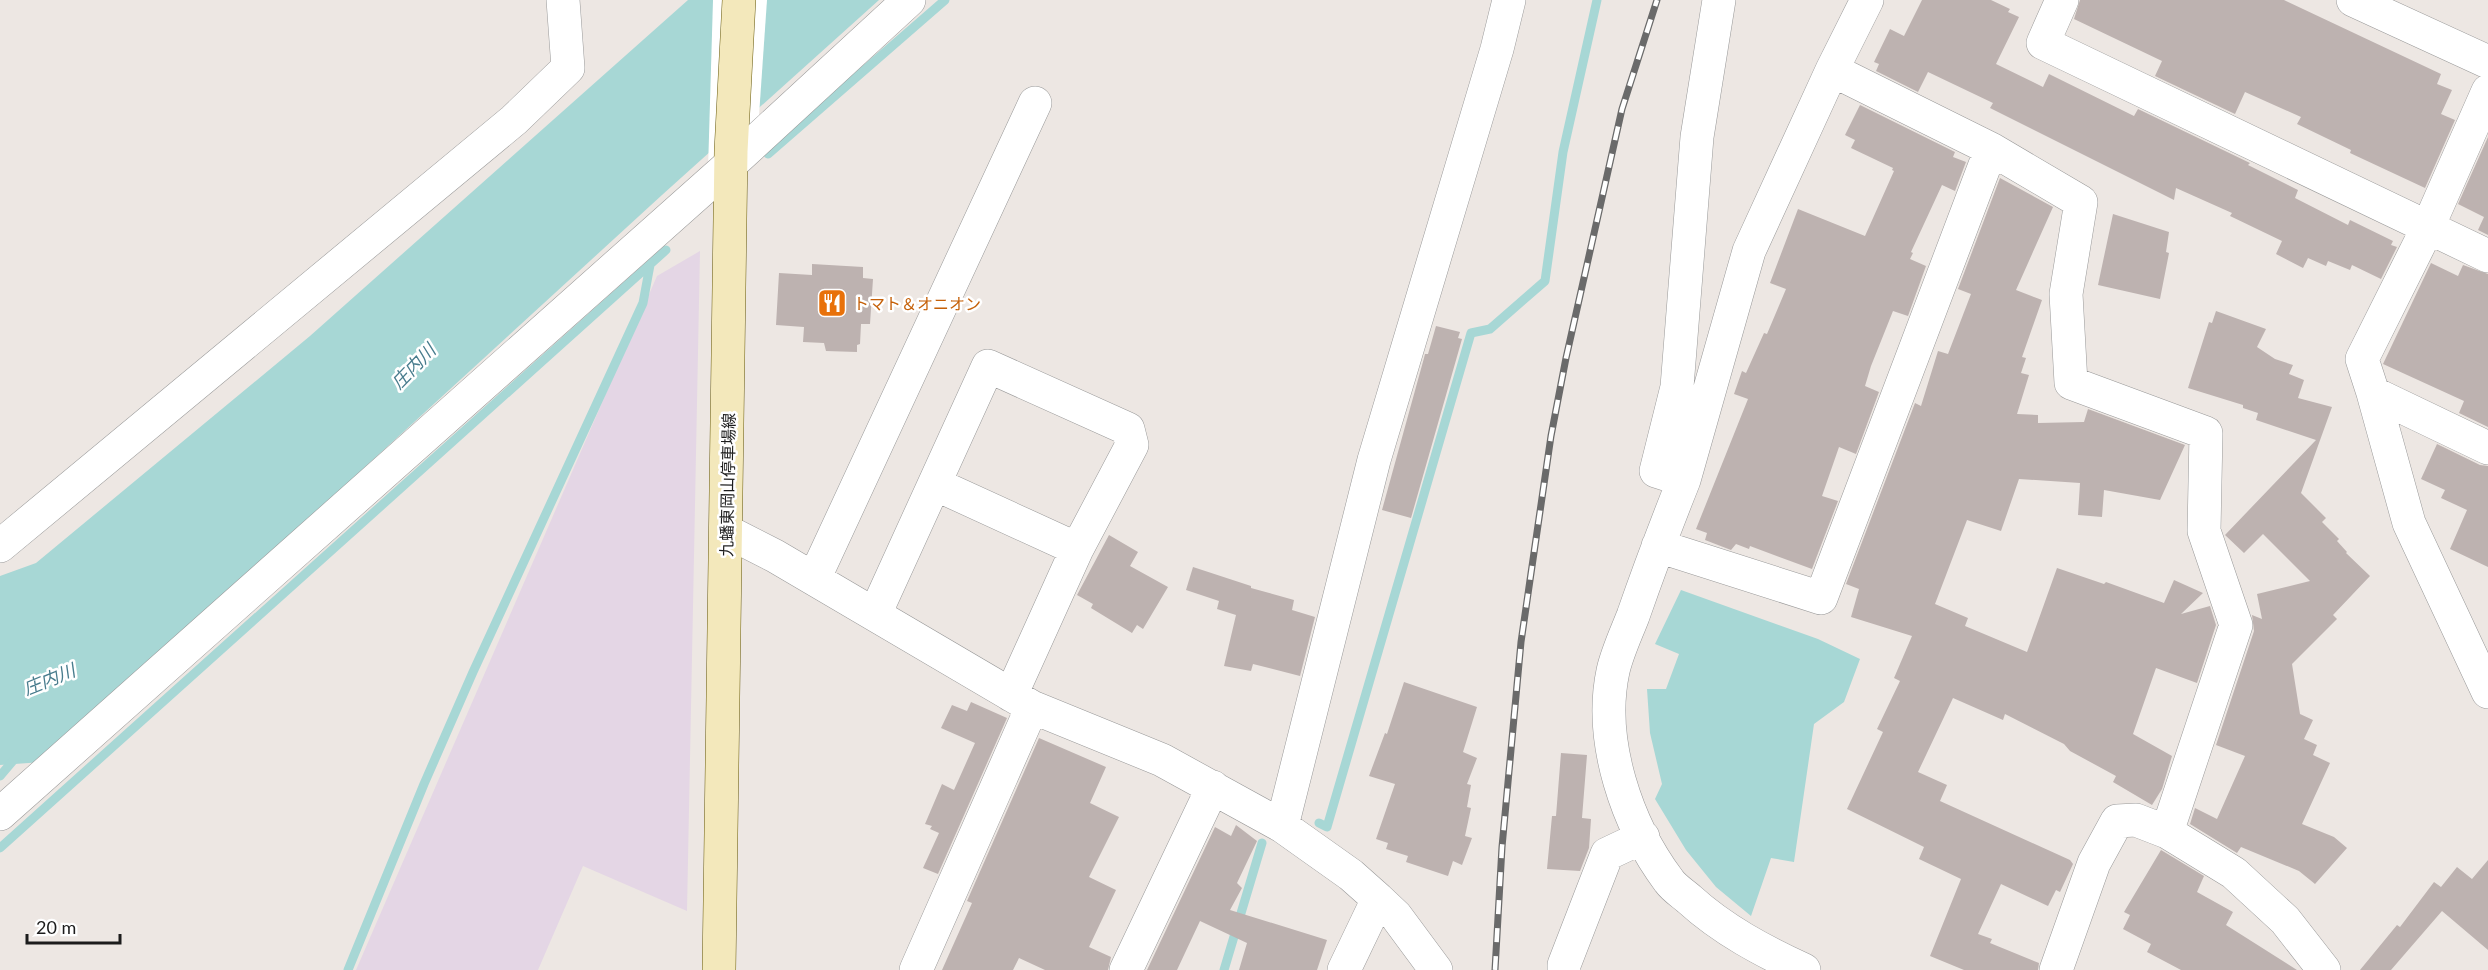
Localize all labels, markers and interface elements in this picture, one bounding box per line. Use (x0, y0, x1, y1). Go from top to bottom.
restaurant icon: トマト＆オニオン (816, 287, 848, 319)
place label: トマト＆オニオン (853, 294, 981, 313)
water label: 庄内川 (386, 337, 441, 393)
street label: 九蟠東岡山停車場線 (716, 413, 738, 557)
water label: 庄内川 (20, 658, 80, 699)
scale bar (27, 907, 120, 945)
text: 20 m (36, 916, 76, 938)

